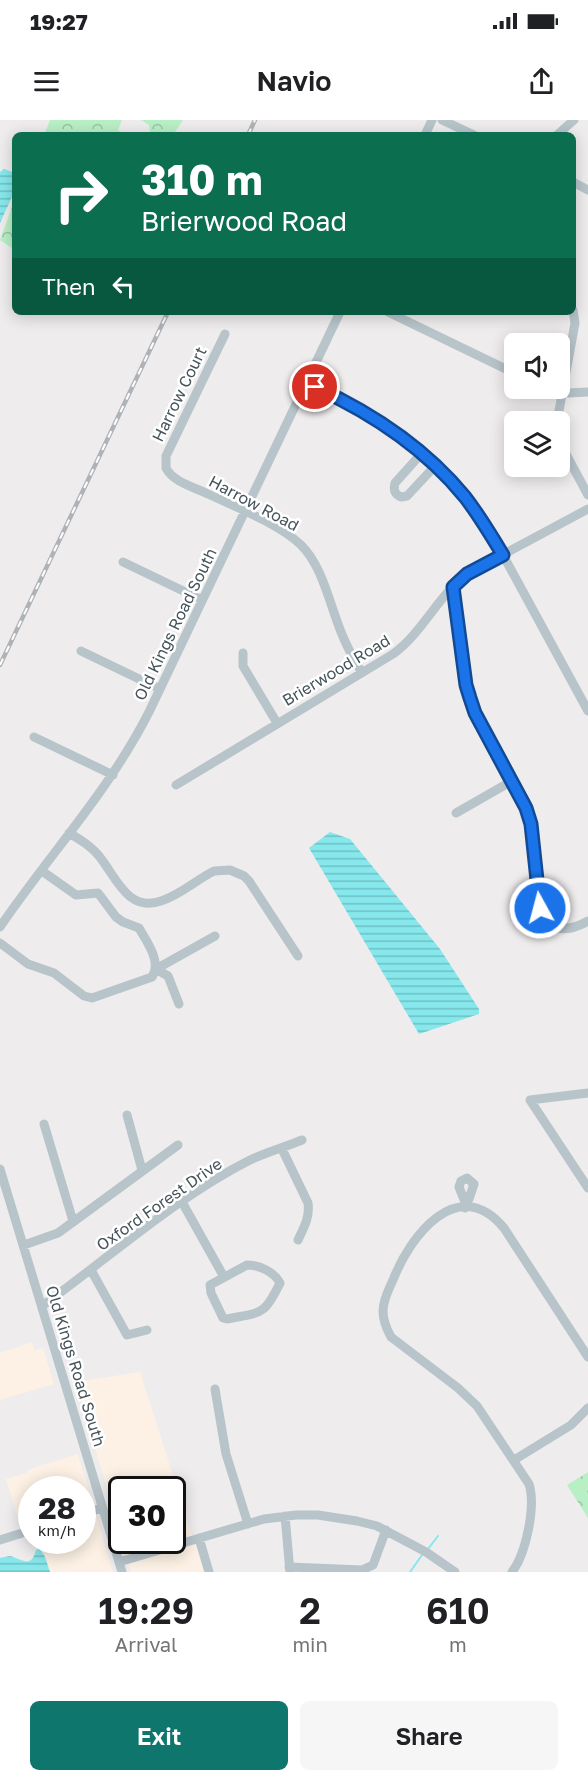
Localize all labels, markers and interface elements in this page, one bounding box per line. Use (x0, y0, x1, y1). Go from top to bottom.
text: 19:27 (30, 8, 88, 35)
icon: menu (30, 65, 63, 98)
text: Navio (257, 65, 331, 97)
icon: share (525, 65, 558, 98)
text: 310 m (141, 154, 263, 204)
icon: right (42, 156, 120, 234)
text: Brierwood Road (141, 205, 347, 237)
icon: left (107, 270, 140, 303)
text: Then (42, 273, 95, 300)
map controls (504, 333, 570, 477)
button: sound (504, 333, 570, 399)
street label: Harrow Court (147, 343, 211, 445)
pin (289, 361, 340, 412)
icon: arrive (298, 370, 331, 403)
button: layers (504, 411, 570, 477)
street label: Harrow Road (206, 471, 302, 535)
street label: Old Kings Road South (129, 545, 221, 703)
street label: Brierwood Road (279, 630, 393, 710)
position arrow (508, 876, 572, 940)
street label: Oxford Forest Drive (92, 1153, 226, 1255)
street label: Old Kings Road South (42, 1283, 110, 1449)
speed limit sign: 30 (108, 1476, 186, 1554)
text: 28 (38, 1490, 76, 1526)
text: km/h (38, 1521, 76, 1539)
text: 19:29 (98, 1589, 194, 1632)
text: 2 (299, 1589, 321, 1632)
text: 610 (426, 1589, 490, 1632)
text: Arrival (115, 1632, 178, 1656)
text: min (292, 1632, 328, 1656)
text: m (449, 1632, 467, 1656)
button: Exit (30, 1701, 288, 1770)
button: Share (300, 1701, 558, 1770)

